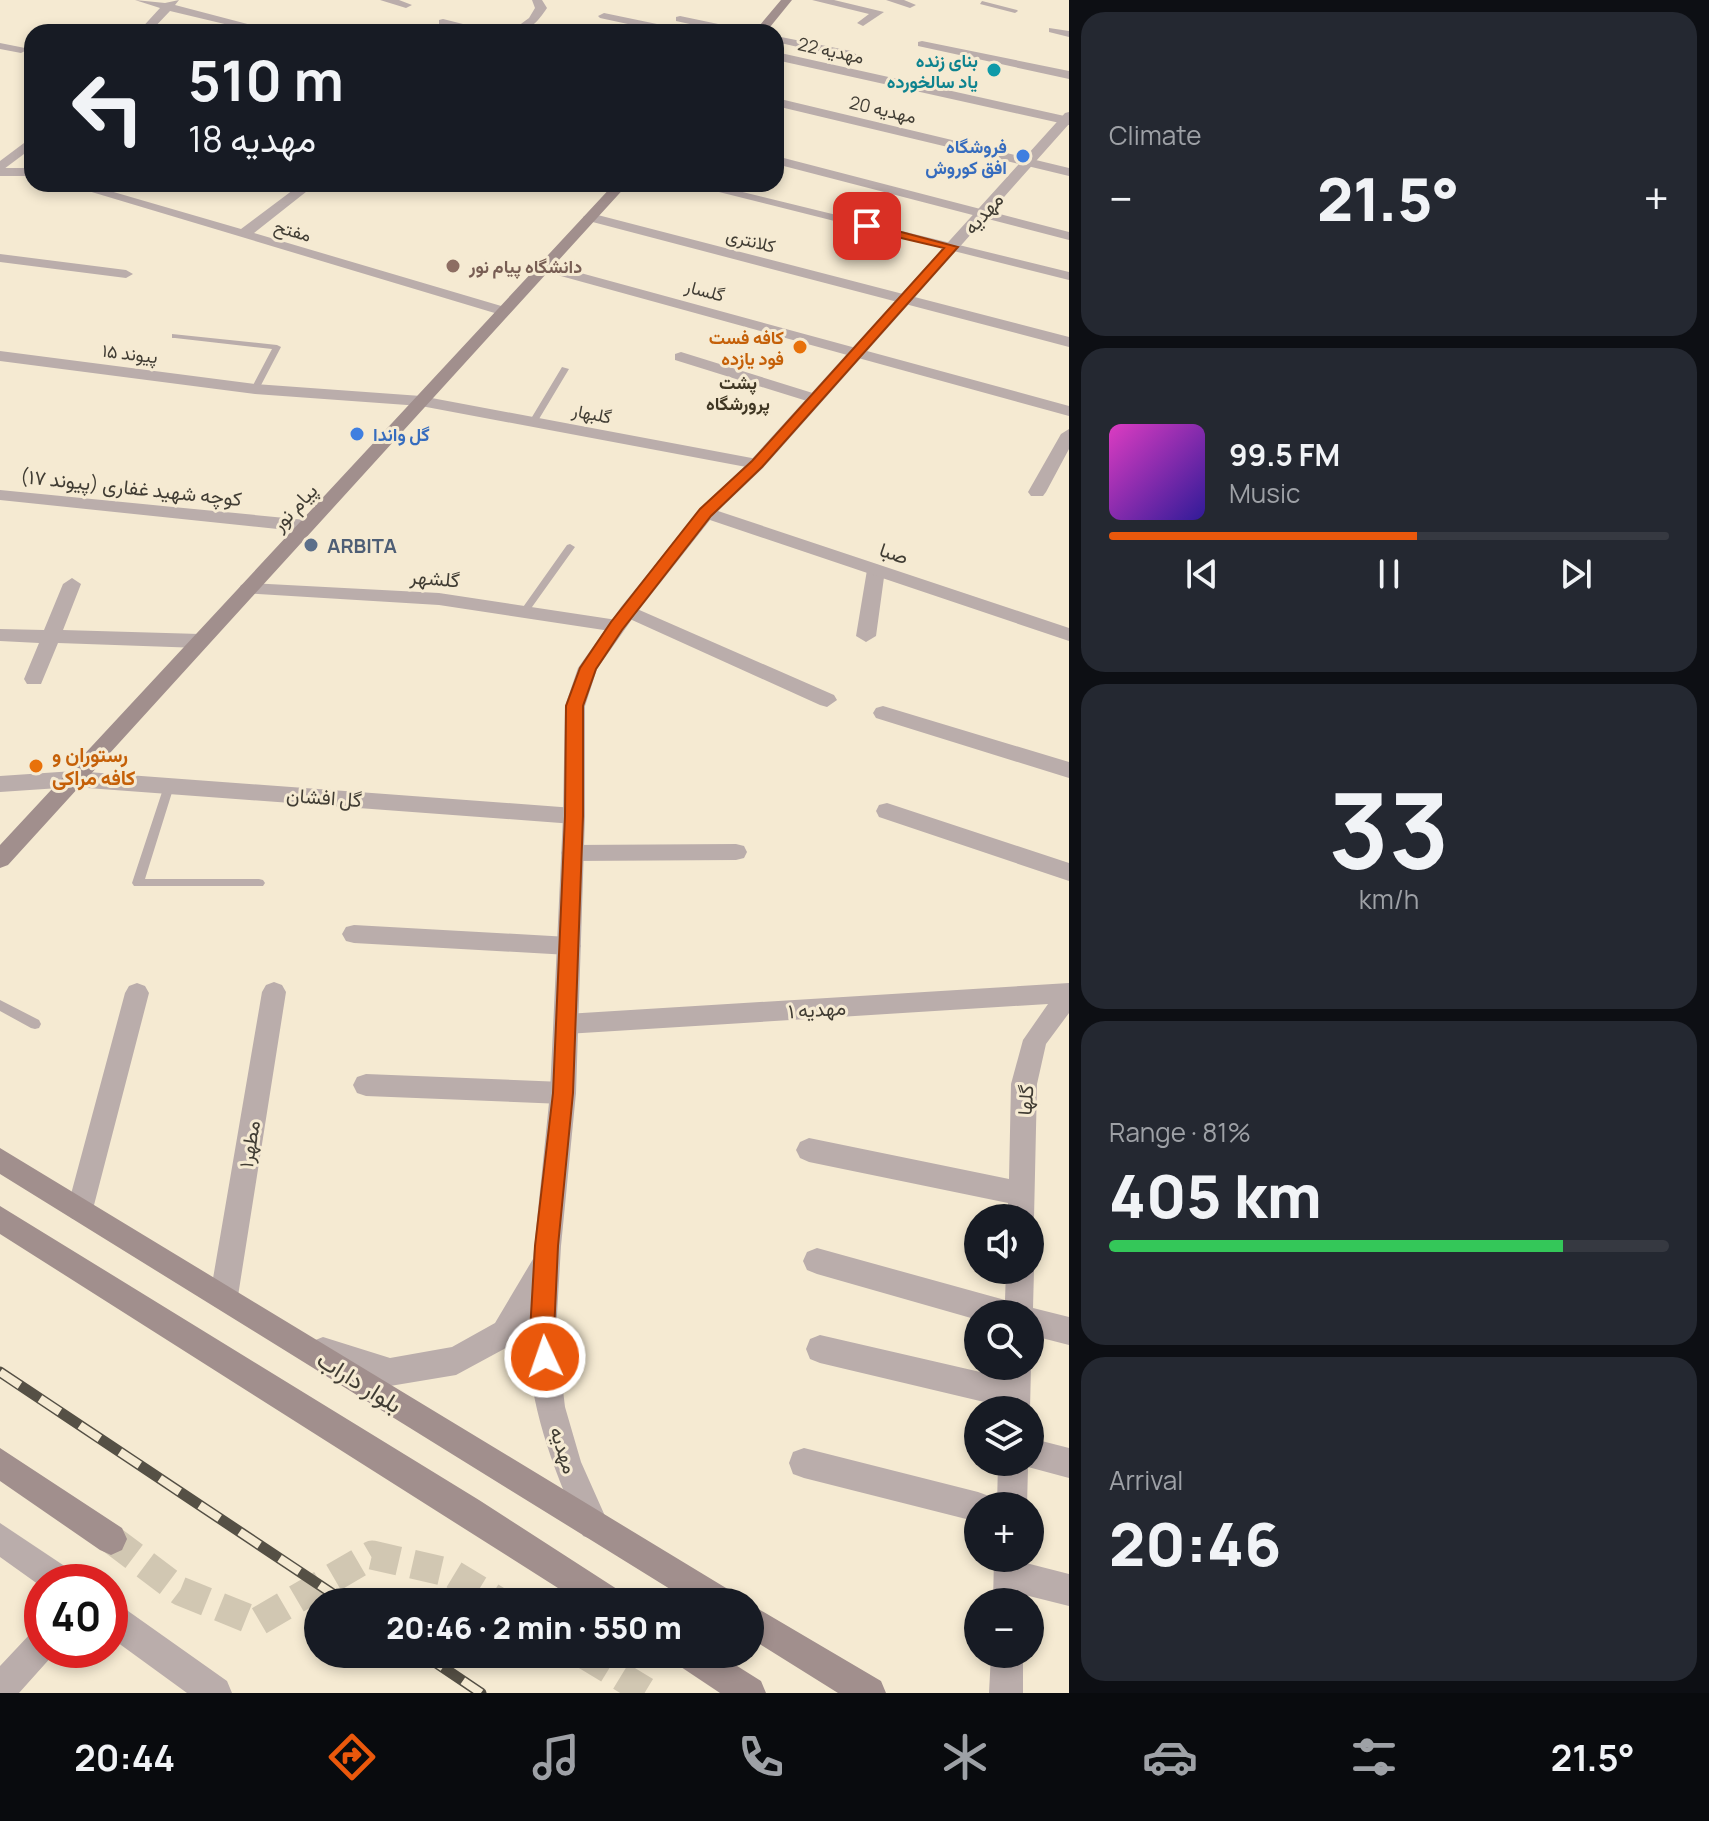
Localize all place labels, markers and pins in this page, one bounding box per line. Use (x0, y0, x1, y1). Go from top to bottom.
place label: بنای زنده یاد سالخورده (887, 48, 978, 93)
marker: بنای زنده یاد سالخورده (985, 61, 1003, 79)
place label: فروشگاه افق کوروش (925, 134, 1007, 179)
marker: فروشگاه افق کوروش (1014, 147, 1032, 165)
pin (833, 192, 901, 260)
place label: دانشگاه پیام نور (468, 254, 582, 279)
marker: دانشگاه پیام نور (444, 257, 462, 275)
place label: کافه فست فود یازده (709, 325, 784, 370)
marker: کافه فست فود یازده (791, 338, 809, 356)
place label: گل واندا (373, 422, 430, 446)
marker: گل واندا (348, 425, 366, 443)
place label: ARBITA (327, 532, 398, 559)
marker: ARBITA (302, 536, 320, 554)
place label: رستوران و کافه مراکی (52, 741, 135, 791)
marker: رستوران و کافه مراکی (27, 757, 45, 775)

